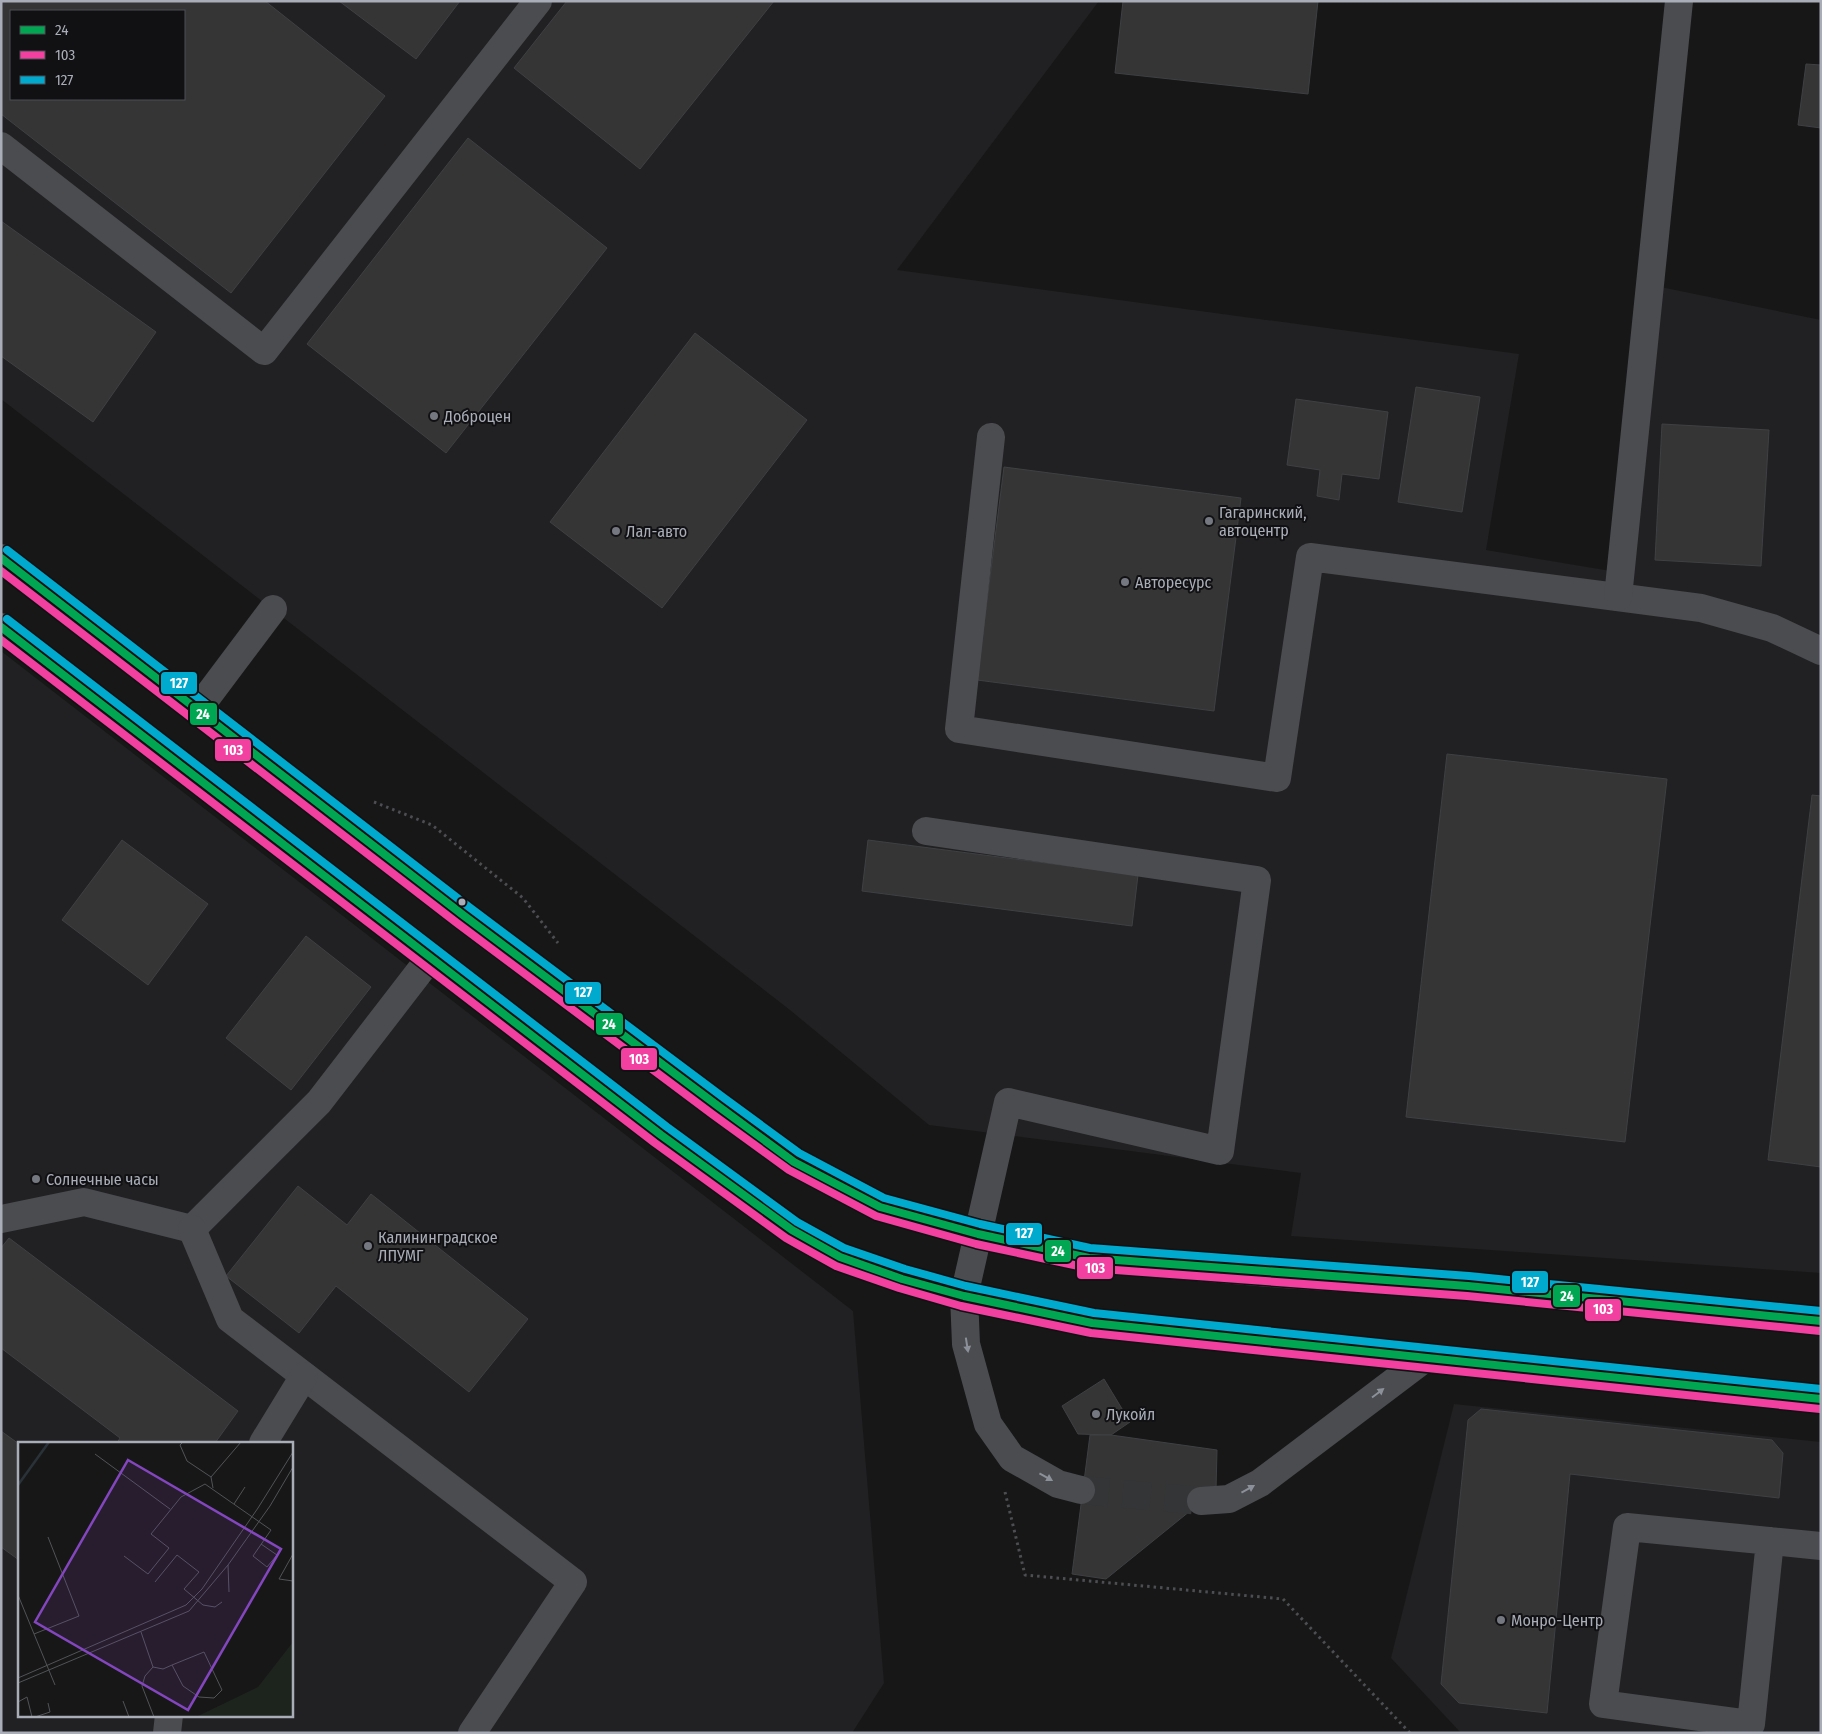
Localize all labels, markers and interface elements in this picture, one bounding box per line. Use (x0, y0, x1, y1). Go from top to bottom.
legend (10, 10, 185, 100)
text: 24 (55, 21, 69, 39)
text: 103 (55, 46, 76, 64)
text: 127 (55, 71, 73, 89)
place label: Доброцен (443, 407, 511, 426)
marker: Доброцен (428, 410, 440, 422)
place label: Гагаринский, автоцентр (1219, 503, 1307, 540)
marker: Гагаринский, автоцентр (1203, 515, 1215, 527)
place label: Лал-авто (626, 522, 687, 541)
marker: Лал-авто (610, 525, 622, 537)
place label: Авторесурс (1135, 573, 1212, 592)
marker: Авторесурс (1119, 576, 1131, 588)
line badge: 127 (160, 671, 198, 695)
text: 127 (170, 675, 188, 692)
line badge: 24 (189, 702, 218, 726)
text: 24 (195, 706, 210, 723)
line badge: 103 (214, 738, 252, 762)
text: 103 (223, 742, 243, 759)
unlabelled marker (457, 897, 467, 907)
line badge: 127 (564, 981, 602, 1005)
text: 127 (574, 984, 592, 1001)
line badge: 24 (595, 1012, 624, 1036)
text: 24 (601, 1016, 616, 1033)
line badge: 103 (620, 1047, 658, 1071)
text: 103 (629, 1051, 649, 1068)
place label: Солнечные часы (46, 1170, 159, 1189)
marker: Солнечные часы (30, 1173, 42, 1185)
line badge: 127 (1005, 1222, 1043, 1246)
text: 127 (1015, 1225, 1033, 1242)
place label: Калининградское ЛПУМГ (378, 1228, 498, 1265)
line badge: 24 (1044, 1239, 1072, 1263)
marker: Калининградское ЛПУМГ (362, 1240, 374, 1252)
text: 24 (1050, 1243, 1065, 1260)
line badge: 103 (1076, 1256, 1114, 1280)
text: 103 (1085, 1260, 1105, 1277)
line badge: 127 (1511, 1270, 1549, 1294)
text: 127 (1521, 1274, 1539, 1291)
line badge: 24 (1552, 1284, 1581, 1308)
text: 24 (1559, 1288, 1574, 1305)
line badge: 103 (1584, 1298, 1622, 1322)
text: 103 (1593, 1301, 1613, 1318)
one-way arrow (963, 1337, 971, 1353)
one-way arrow (1371, 1388, 1384, 1399)
place label: Лукойл (1106, 1405, 1155, 1424)
marker: Лукойл (1090, 1408, 1102, 1420)
inset map (18, 1442, 292, 1716)
one-way arrow (1038, 1473, 1053, 1481)
one-way arrow (1241, 1485, 1254, 1494)
place label: Монро-Центр (1511, 1611, 1603, 1630)
marker: Монро-Центр (1495, 1614, 1507, 1626)

